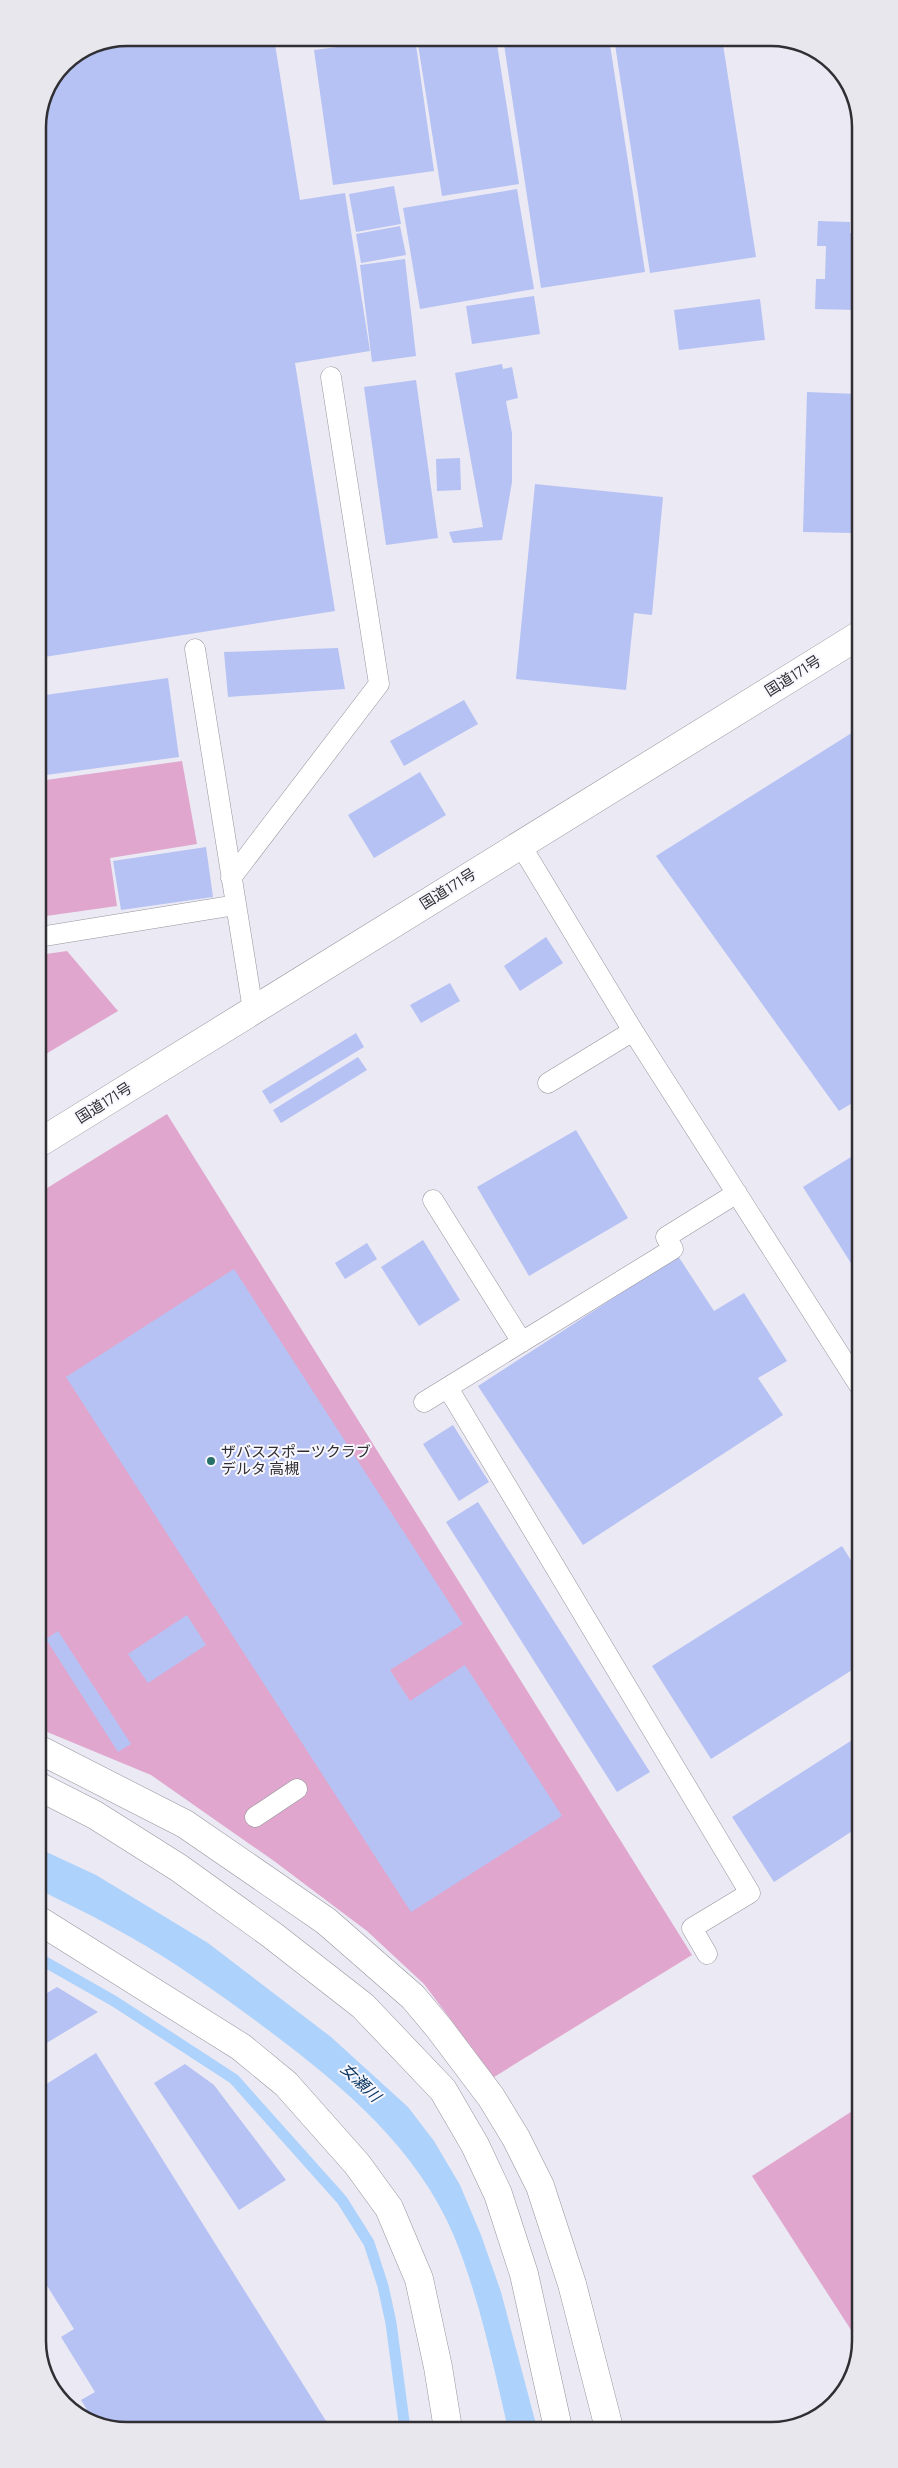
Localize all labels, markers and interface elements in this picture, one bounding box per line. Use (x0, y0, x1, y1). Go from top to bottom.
street label: 国道171号 (761, 651, 824, 699)
street label: 国道171号 (416, 864, 479, 912)
street label: 国道171号 (72, 1078, 135, 1126)
place label: ザバススポーツクラブ デルタ 高槻 (221, 1442, 371, 1477)
marker: ザバススポーツクラブ デルタ 高槻 (205, 1455, 217, 1467)
water label: 女瀬川 (337, 2058, 387, 2107)

